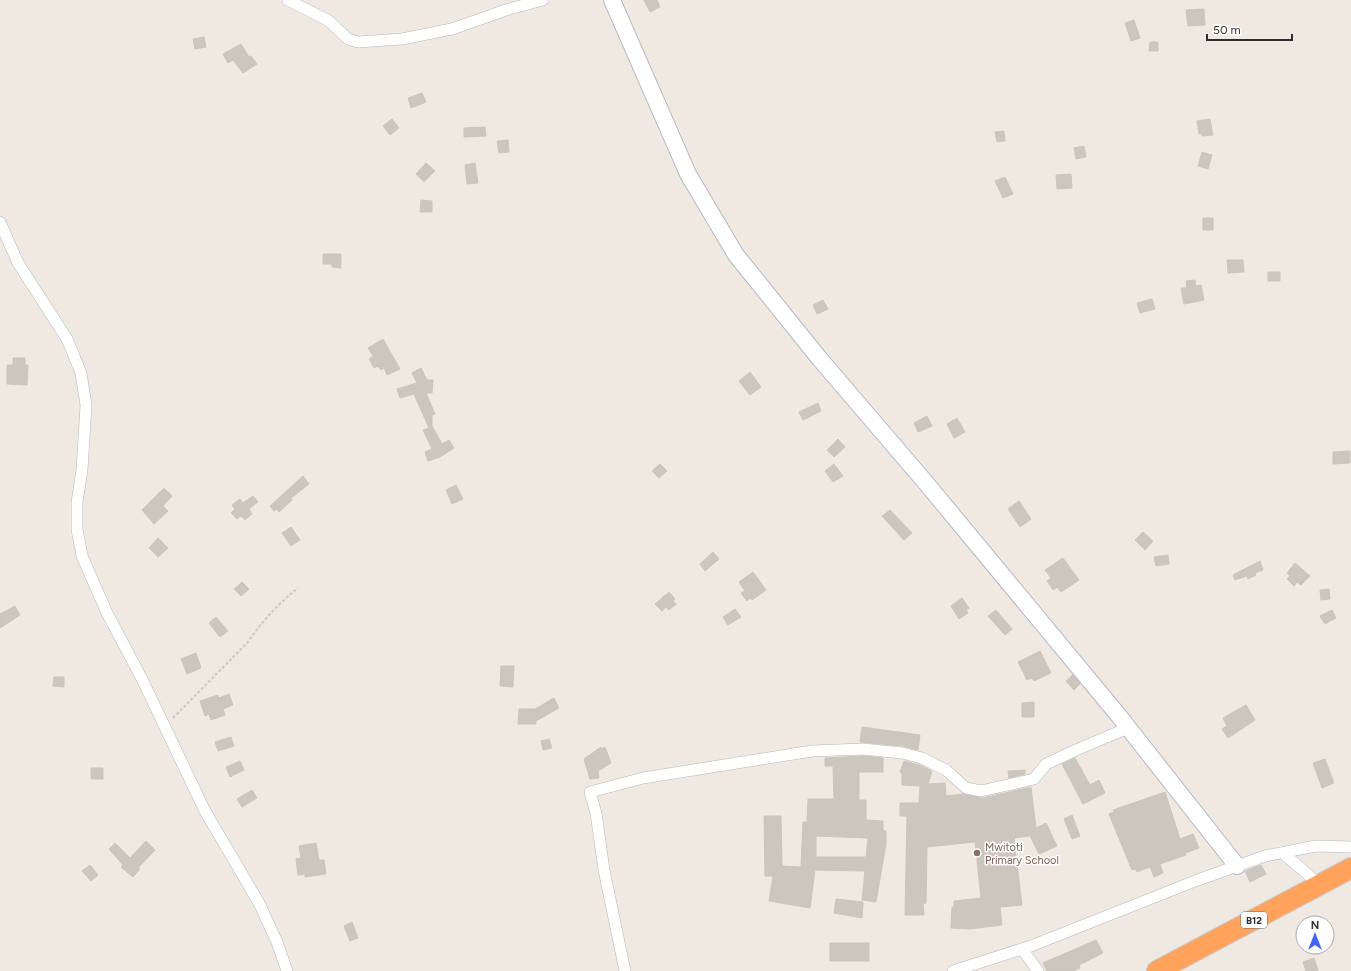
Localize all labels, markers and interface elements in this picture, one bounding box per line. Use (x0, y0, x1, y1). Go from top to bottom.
scale bar (1207, 16, 1292, 42)
text: 50 m (1213, 23, 1241, 37)
place label: Mwitoti Primary School (985, 841, 1059, 867)
marker: Mwitoti Primary School (972, 848, 982, 858)
road number: B12 (1241, 912, 1267, 928)
north arrow (1295, 915, 1335, 955)
text: N (1311, 919, 1319, 932)

